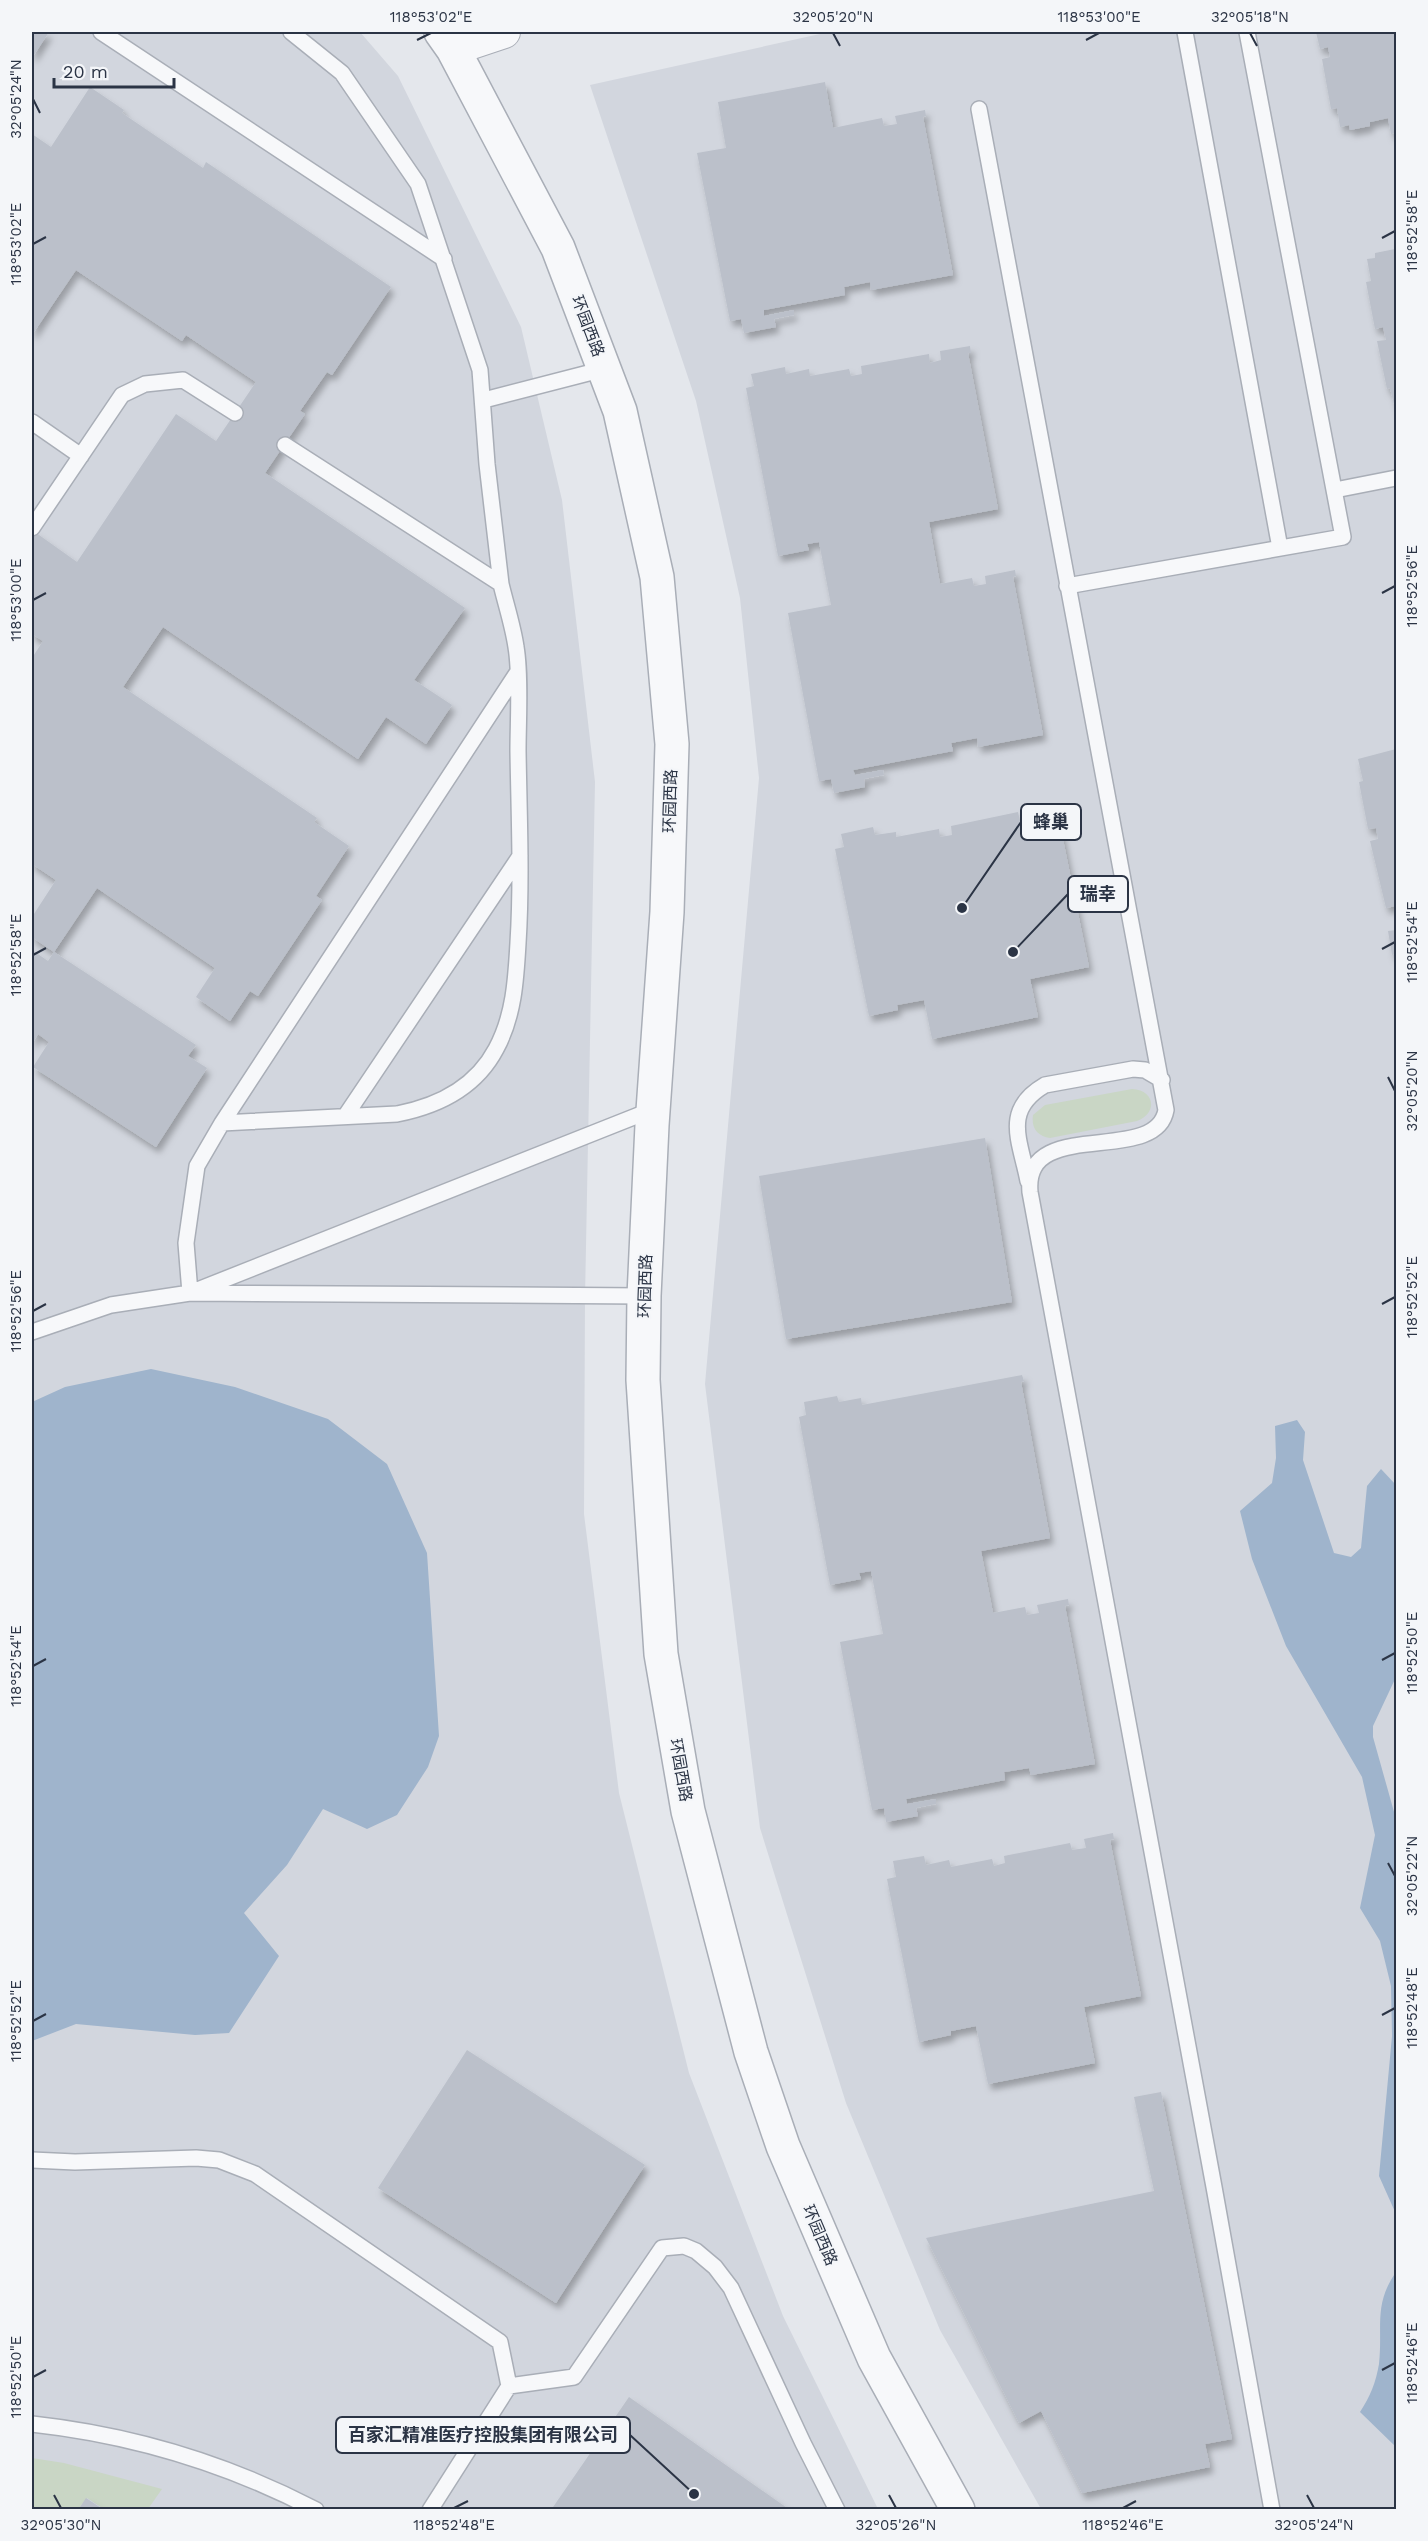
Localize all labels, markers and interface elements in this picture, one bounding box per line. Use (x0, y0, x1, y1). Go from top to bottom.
text: 118°53'02"E (390, 8, 472, 26)
text: 32°05'20"N (792, 8, 874, 26)
text: 118°53'00"E (1057, 8, 1141, 26)
text: 32°05'18"N (1211, 8, 1289, 26)
scale bar (54, 51, 174, 89)
text: 32°05'24"N (7, 59, 25, 139)
text: 20 m (63, 61, 108, 82)
text: 118°52'58"E (1403, 190, 1421, 272)
text: 118°53'02"E (7, 203, 25, 285)
street label: 环园西路 (568, 293, 608, 359)
text: 118°52'56"E (1403, 545, 1421, 627)
text: 118°53'00"E (7, 558, 25, 642)
street label: 环园西路 (659, 769, 681, 833)
callout: 蜂巢 (1021, 804, 1081, 840)
text: 蜂巢 (1033, 811, 1069, 832)
callout: 瑞幸 (1068, 876, 1128, 912)
text: 瑞幸 (1080, 883, 1116, 904)
text: 118°52'54"E (1403, 901, 1421, 983)
text: 118°52'58"E (7, 914, 25, 996)
text: 32°05'20"N (1403, 1050, 1421, 1132)
street label: 环园西路 (634, 1254, 656, 1318)
text: 118°52'52"E (1403, 1256, 1421, 1338)
text: 118°52'56"E (7, 1270, 25, 1352)
text: 118°52'50"E (1403, 1612, 1421, 1694)
text: 118°52'54"E (7, 1625, 25, 1707)
street label: 环园西路 (666, 1737, 696, 1803)
text: 32°05'22"N (1403, 1836, 1421, 1916)
text: 118°52'48"E (1403, 1967, 1421, 2049)
text: 118°52'52"E (7, 1980, 25, 2062)
street label: 环园西路 (799, 2202, 841, 2268)
text: 118°52'46"E (1403, 2322, 1421, 2404)
text: 118°52'50"E (7, 2336, 25, 2418)
callout: 百家汇精准医疗控股集团有限公司 (336, 2417, 630, 2453)
text: 百家汇精准医疗控股集团有限公司 (348, 2424, 618, 2445)
text: 32°05'30"N (20, 2516, 102, 2534)
text: 118°52'48"E (413, 2516, 495, 2534)
text: 32°05'26"N (856, 2516, 936, 2534)
text: 118°52'46"E (1082, 2516, 1164, 2534)
text: 32°05'24"N (1274, 2516, 1354, 2534)

